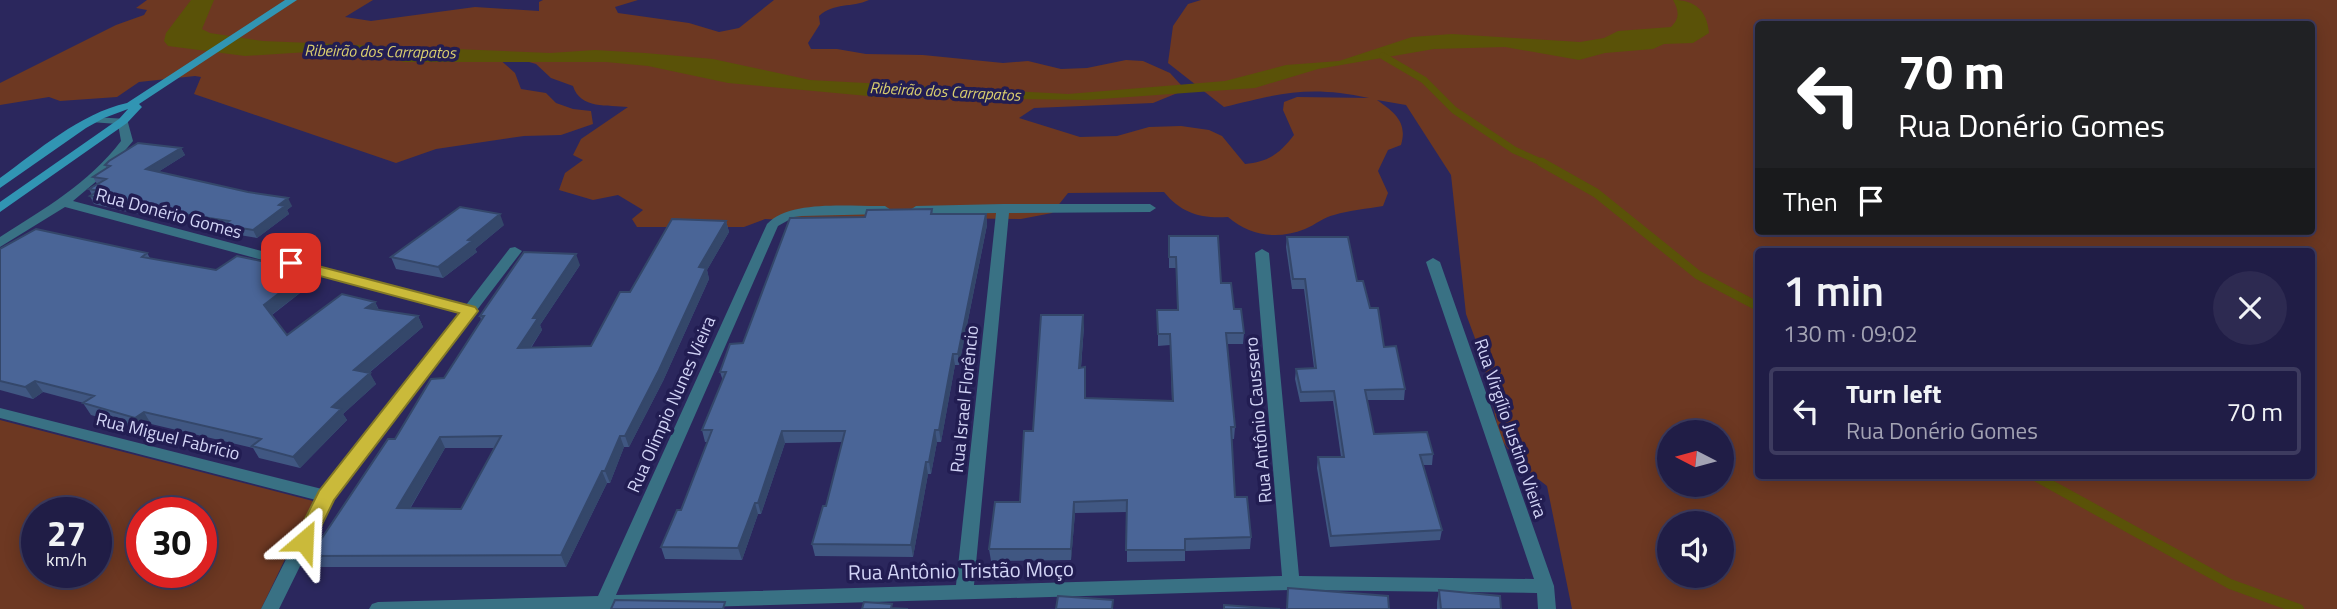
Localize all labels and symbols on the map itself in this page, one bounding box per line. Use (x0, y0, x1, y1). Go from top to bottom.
water label: Ribeirão dos Carrapatos (304, 38, 457, 64)
water label: Ribeirão dos Carrapatos (869, 75, 1022, 107)
street label: Rua Donério Gomes (93, 181, 245, 245)
pin (261, 233, 321, 293)
street label: Rua Olímpio Nunes Vieira (620, 311, 722, 497)
street label: Rua Israel Florêncio (943, 324, 985, 474)
street label: Rua Virgílio Justino Vieira (1468, 335, 1554, 521)
street label: Rua Antônio Caussero (1237, 336, 1279, 504)
street label: Rua Miguel Fabrício (93, 405, 243, 467)
north arrow (1657, 420, 1734, 497)
speed limit sign: 30 (126, 497, 217, 588)
position arrow (267, 504, 341, 578)
street label: Rua Antônio Tristão Moço (848, 552, 1074, 588)

